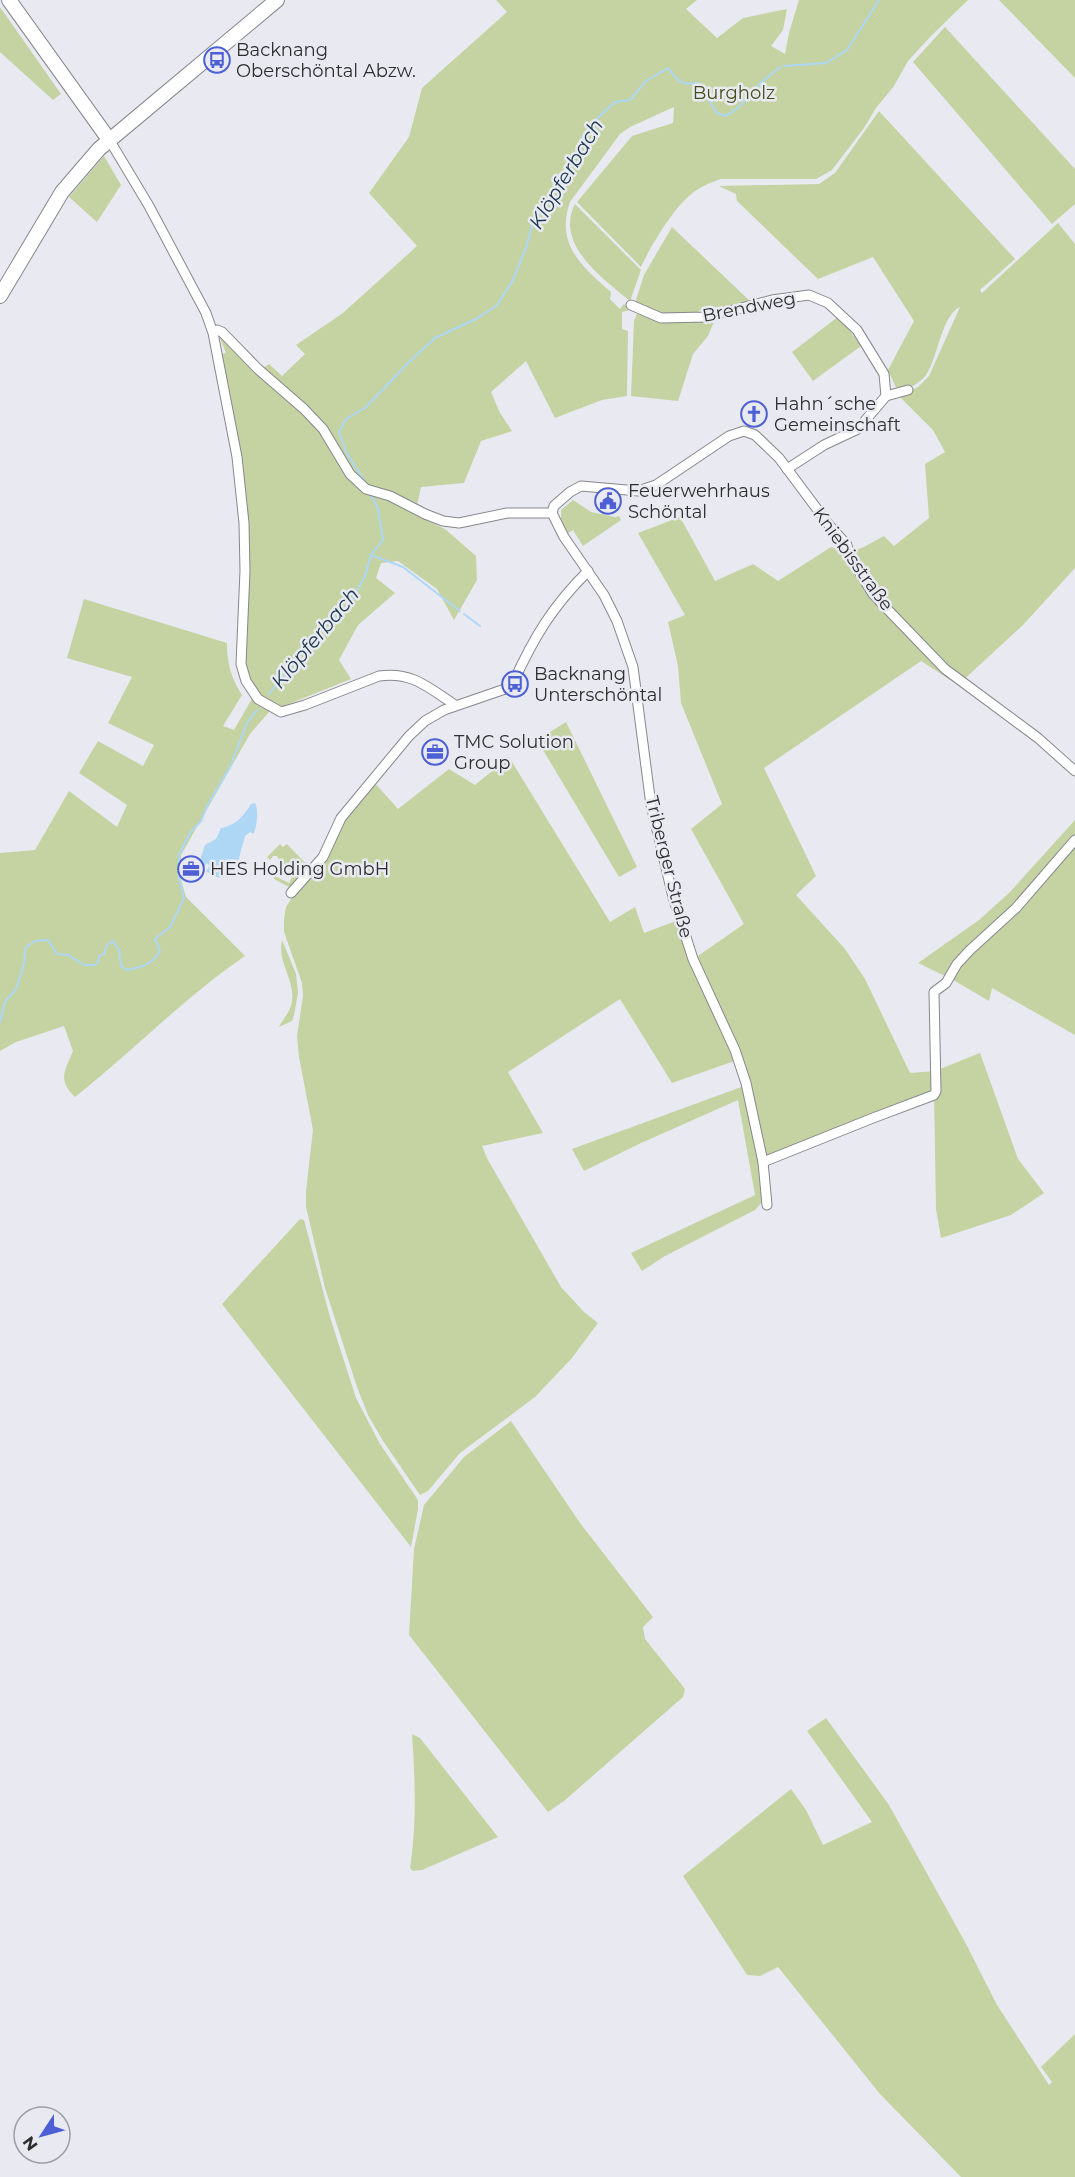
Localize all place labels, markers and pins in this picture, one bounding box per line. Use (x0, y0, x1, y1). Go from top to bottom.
place label: Backnang Oberschöntal Abzw. (236, 39, 416, 82)
bus stop icon: Backnang Oberschöntal Abzw. (202, 45, 232, 75)
place label: Hahn´sche Gemeinschaft (774, 393, 901, 436)
church icon: Hahn´sche Gemeinschaft (739, 399, 769, 429)
place label: Feuerwehrhaus Schöntal (628, 480, 770, 523)
public building icon: Feuerwehrhaus Schöntal (593, 486, 623, 516)
place label: Backnang Unterschöntal (534, 663, 662, 706)
bus stop icon: Backnang Unterschöntal (500, 669, 530, 699)
place label: TMC Solution Group (454, 731, 574, 774)
office icon: TMC Solution Group (420, 737, 450, 767)
office icon: HES Holding GmbH (176, 854, 206, 884)
place label: HES Holding GmbH (210, 858, 389, 880)

